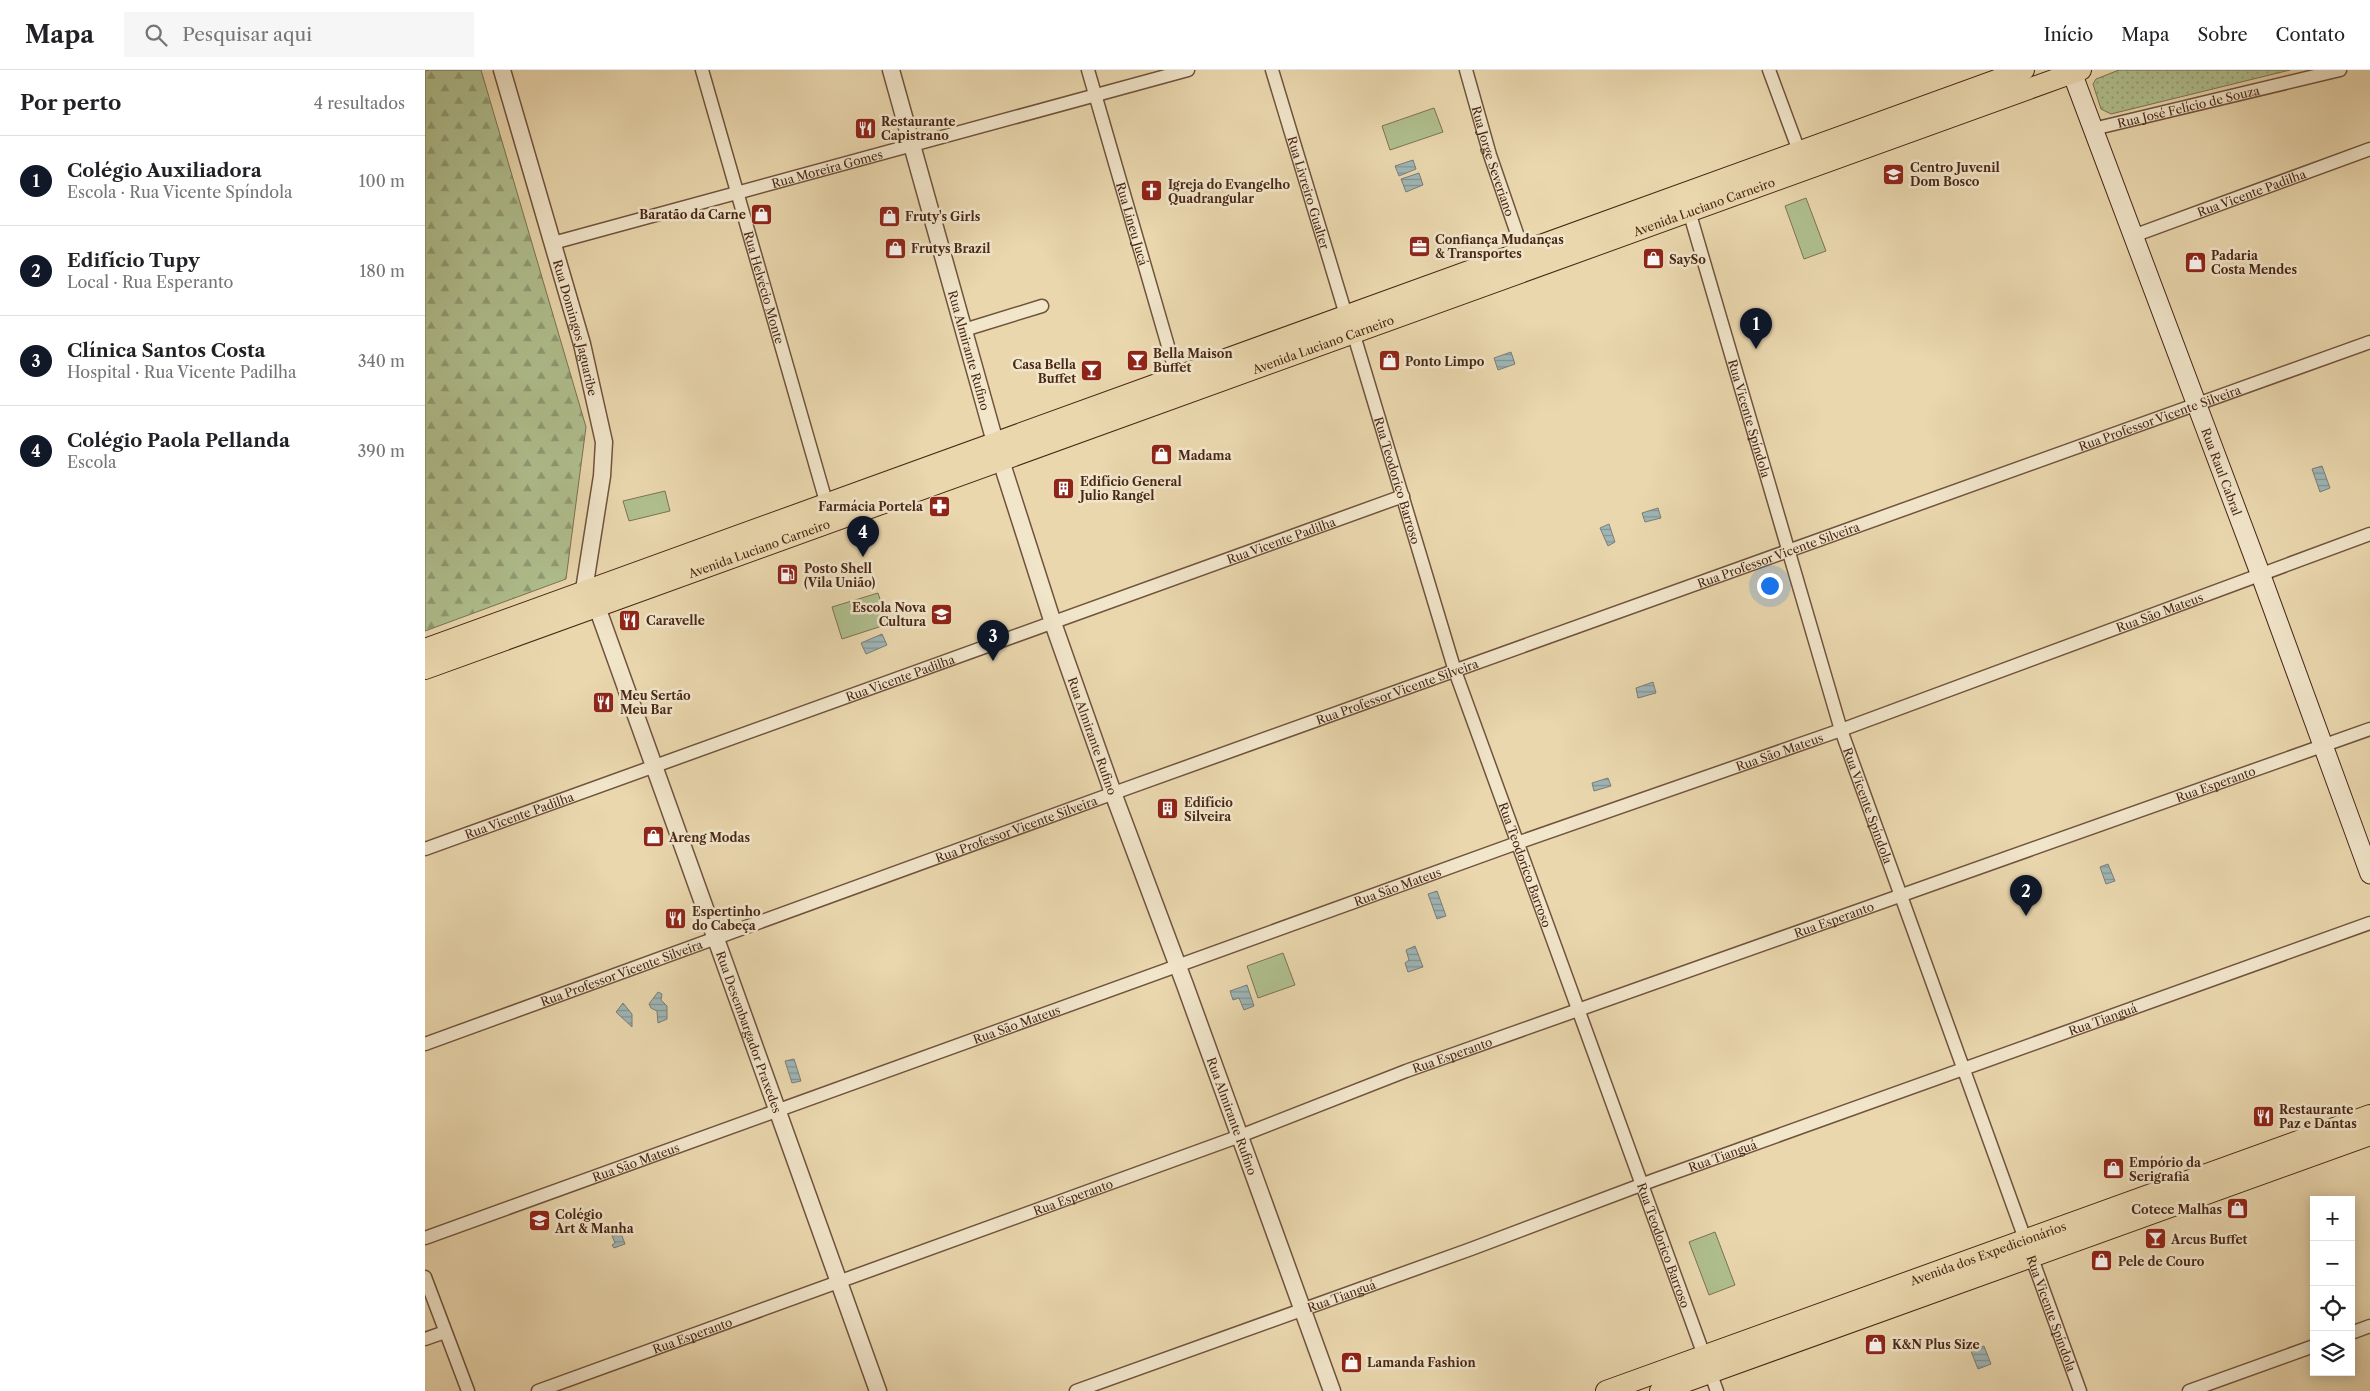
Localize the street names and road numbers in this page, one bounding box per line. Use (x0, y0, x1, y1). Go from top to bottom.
street label: Rua José Felício de Souza (2116, 82, 2262, 130)
street label: Rua Jorge Severiano (1469, 104, 1518, 218)
street label: Rua Livreiro Gualter (1285, 134, 1333, 251)
street label: Rua Moreira Gomes (770, 146, 884, 191)
street label: Rua Vicente Padilha (2195, 166, 2308, 219)
street label: Avenida Luciano Carneiro (1630, 174, 1777, 239)
street label: Rua Lineu Jucá (1113, 180, 1152, 268)
street label: Rua Helvécio Monte (741, 229, 788, 346)
street label: Rua Domingos Jaguaribe (550, 258, 601, 397)
street label: Rua Almirante Rufino (945, 288, 993, 412)
street label: Avenida Luciano Carneiro (1249, 312, 1396, 377)
street label: Rua Vicente Spíndola (1725, 357, 1774, 480)
street label: Rua Professor Vicente Silveira (2076, 381, 2243, 454)
street label: Rua Teodorico Barroso (1371, 415, 1424, 546)
street label: Rua Raul Cabral (2199, 426, 2245, 518)
street label: Rua Vicente Padilha (1224, 513, 1338, 567)
street label: Avenida Luciano Carneiro (685, 516, 832, 581)
street label: Rua Professor Vicente Silveira (1695, 518, 1862, 590)
street label: Rua São Mateus (2114, 589, 2205, 635)
street label: Rua Vicente Padilha (844, 651, 957, 704)
street label: Rua Professor Vicente Silveira (1314, 655, 1481, 727)
street label: Rua Almirante Rufino (1065, 675, 1121, 797)
street label: Rua São Mateus (1734, 729, 1825, 774)
street label: Rua Vicente Spíndola (1840, 745, 1896, 866)
street label: Rua Esperanto (2173, 763, 2257, 805)
street label: Rua Vicente Padilha (463, 788, 576, 842)
street label: Rua Professor Vicente Silveira (933, 792, 1100, 865)
street label: Rua Teodorico Barroso (1496, 800, 1555, 929)
street label: Rua São Mateus (1352, 864, 1443, 909)
street label: Rua Esperanto (1792, 898, 1876, 940)
street label: Rua Professor Vicente Silveira (538, 936, 705, 1009)
street label: Rua Desembargador Praxedes (713, 949, 785, 1115)
street label: Rua Tianguá (2066, 1000, 2140, 1038)
street label: Rua São Mateus (971, 1001, 1062, 1047)
street label: Rua Esperanto (1410, 1034, 1494, 1076)
street label: Rua Almirante Rufino (1204, 1055, 1261, 1177)
street label: Rua Tianguá (1686, 1136, 1759, 1175)
street label: Rua São Mateus (590, 1139, 681, 1184)
street label: Rua Esperanto (1031, 1175, 1115, 1218)
street label: Rua Teodorico Barroso (1634, 1181, 1694, 1310)
street label: Avenida dos Expedicionários (1907, 1218, 2068, 1288)
street label: Rua Vicente Spíndola (2024, 1253, 2080, 1374)
street label: Rua Tianguá (1305, 1276, 1378, 1315)
street label: Rua Esperanto (650, 1314, 734, 1356)

